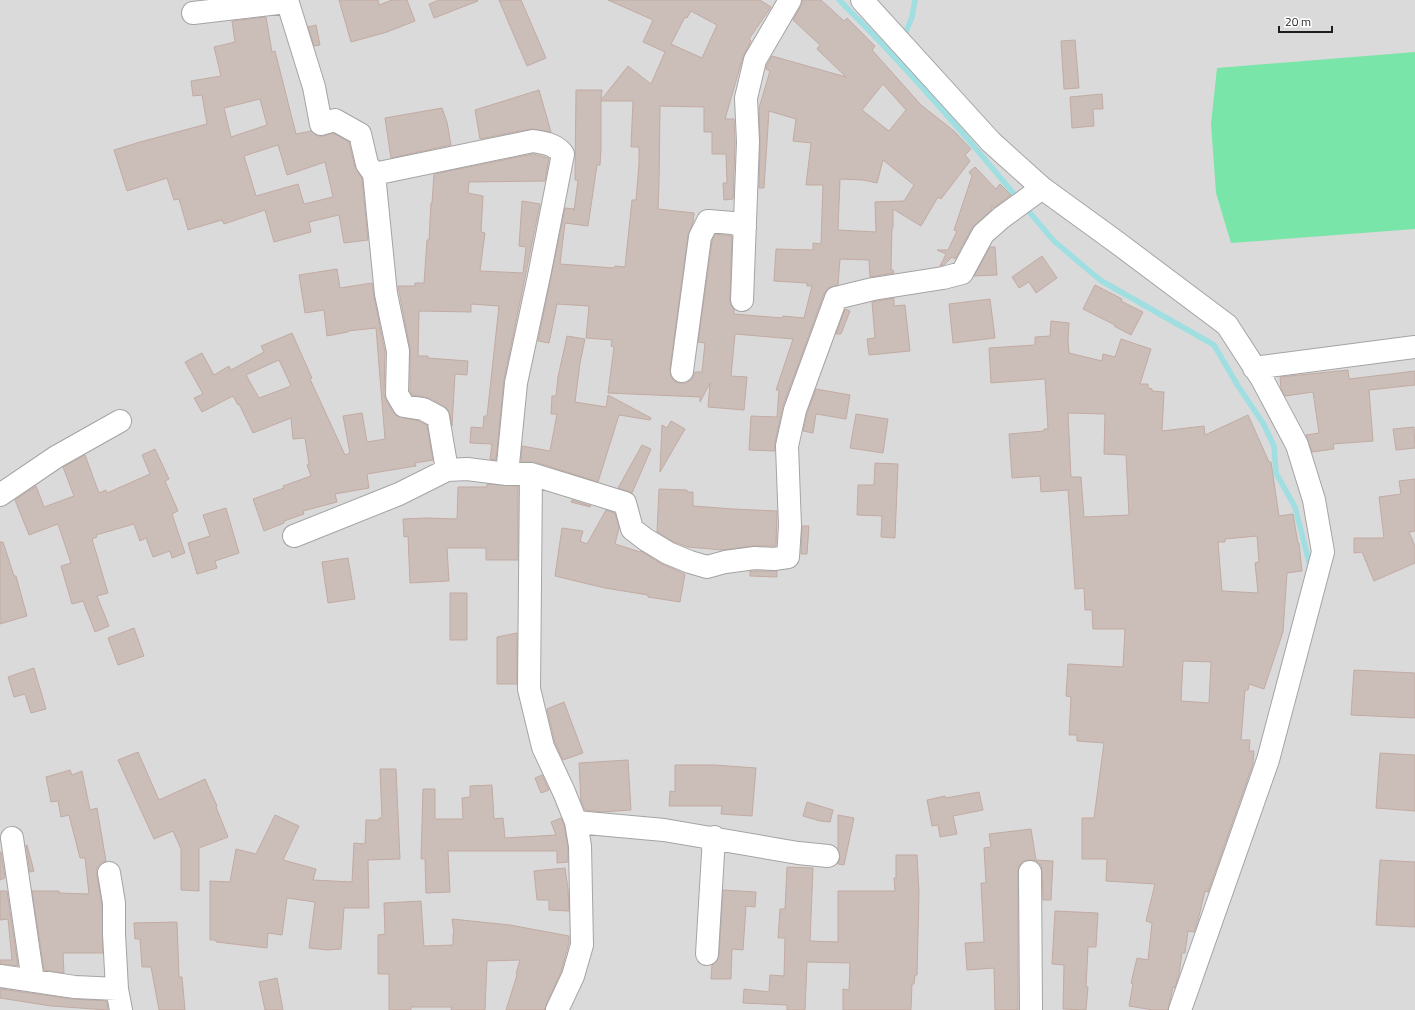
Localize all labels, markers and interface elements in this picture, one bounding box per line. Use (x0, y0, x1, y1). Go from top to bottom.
scale bar (1279, 8, 1332, 34)
text: 20 m (1285, 12, 1311, 31)

